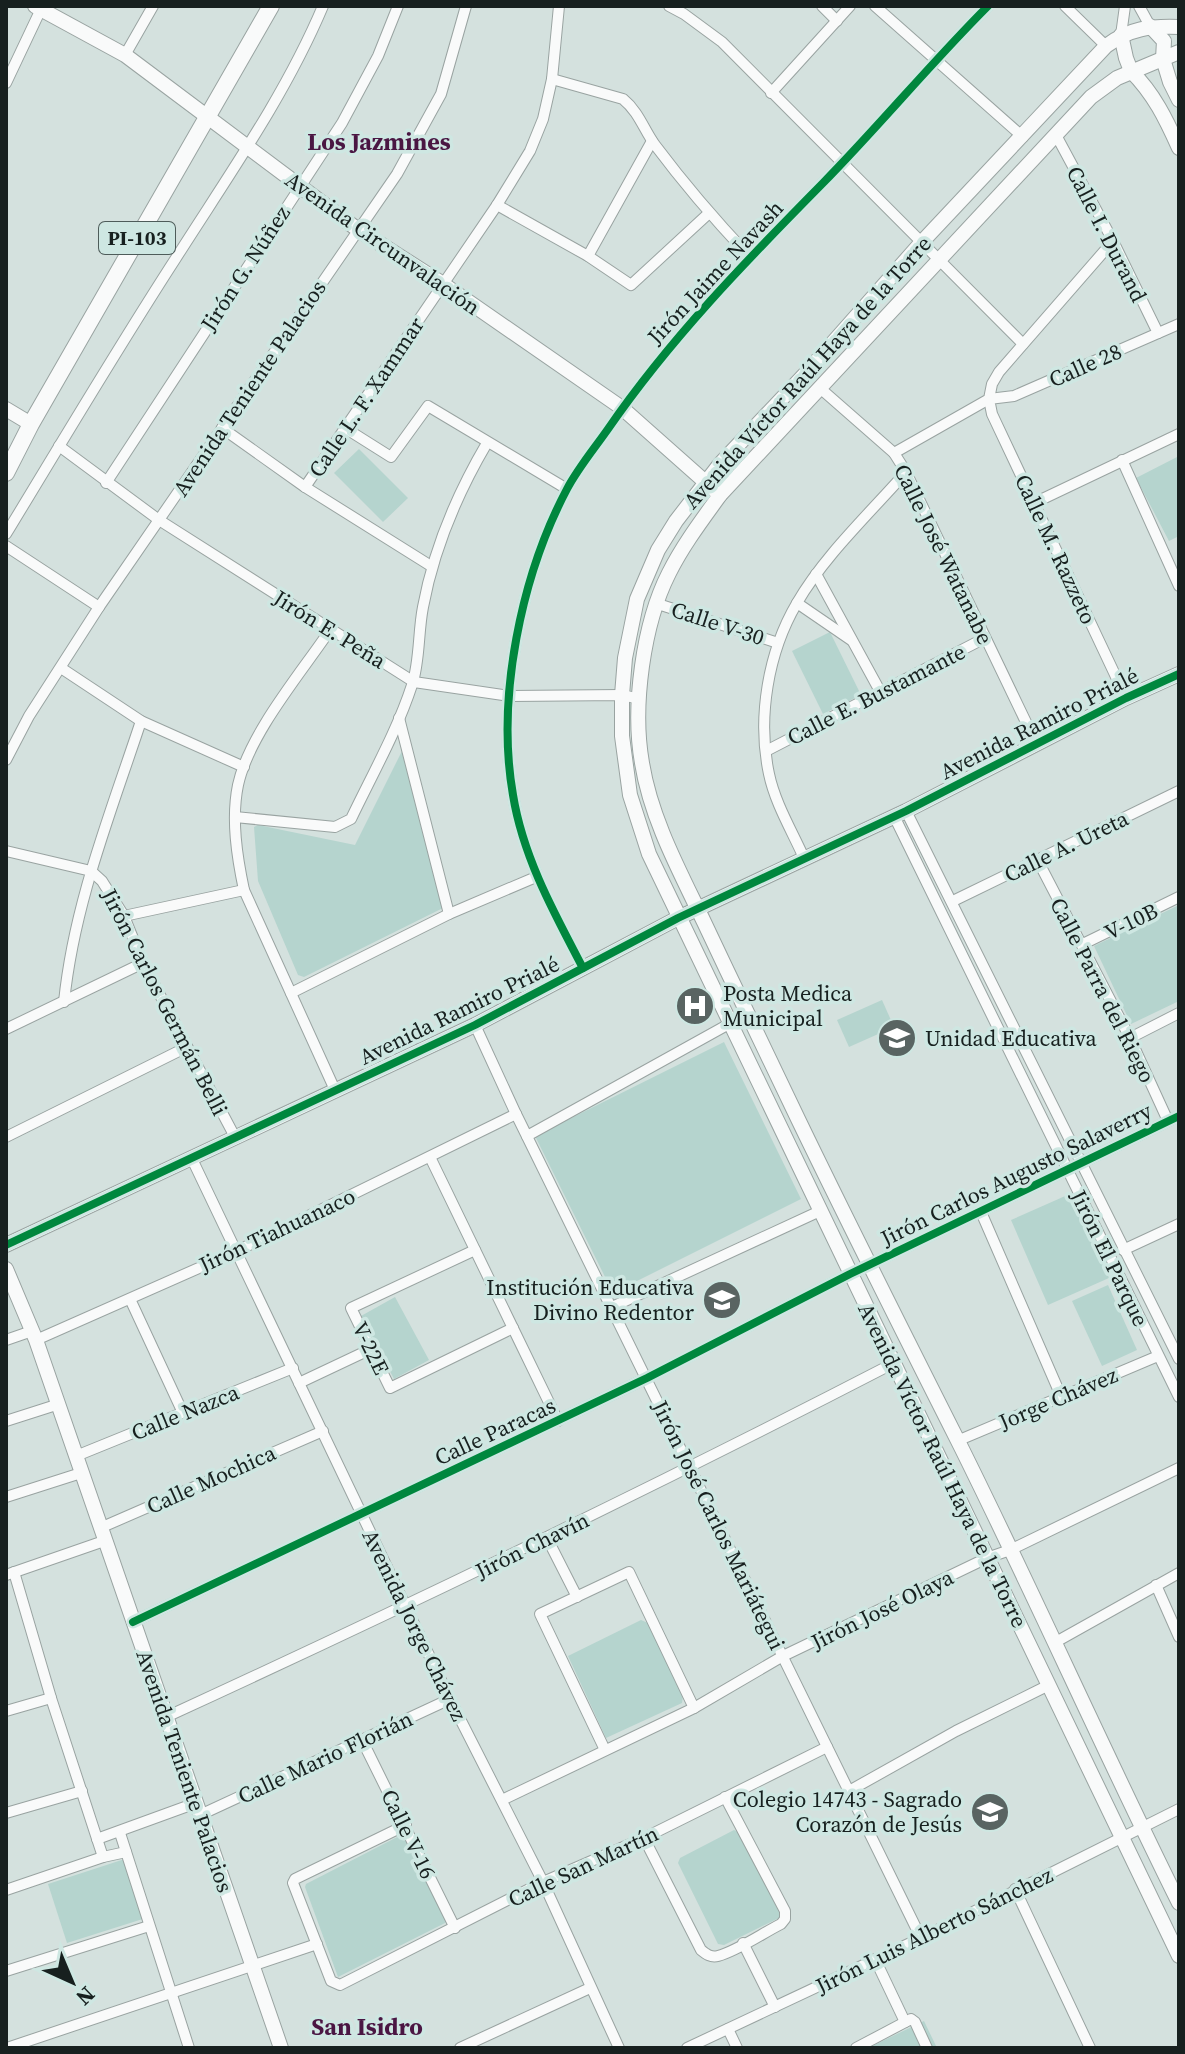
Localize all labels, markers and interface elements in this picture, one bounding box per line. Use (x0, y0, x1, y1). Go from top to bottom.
district label: Los Jazmines (307, 125, 451, 158)
street label: Calle I. Durand (1060, 161, 1154, 308)
street label: Avenida Circunvalación (280, 164, 486, 322)
street label: Jirón Jaime Navash (640, 193, 790, 351)
street label: Jirón G. Núñez (193, 200, 297, 337)
road number: PI-103 (99, 222, 175, 254)
street label: Avenida Víctor Raúl Haya de la Torre (676, 229, 938, 515)
street label: Avenida Teniente Palacios (165, 274, 333, 502)
street label: Calle L. F. Xammar (301, 310, 431, 483)
street label: Calle 28 (1044, 336, 1126, 394)
street label: Calle José Watanabe (887, 459, 1001, 649)
street label: Calle M. Razzeto (1008, 469, 1104, 629)
street label: Jirón E. Peña (267, 582, 393, 676)
street label: Calle V-30 (668, 594, 768, 652)
street label: Calle E. Bustamante (782, 636, 970, 752)
street label: Avenida Ramiro Prialé (934, 660, 1144, 786)
street label: Calle A. Ureta (999, 803, 1134, 889)
street label: Jirón Carlos Germán Belli (94, 883, 235, 1121)
street label: Calle Parra del Riego (1043, 892, 1163, 1088)
street label: V-10B (1099, 895, 1163, 947)
street label: Avenida Ramiro Prialé (354, 948, 564, 1072)
place label: Posta Medica Municipal (723, 978, 853, 1033)
hospital icon: Posta Medica Municipal (674, 985, 716, 1027)
school or university icon: Unidad Educativa (876, 1017, 918, 1059)
place label: Unidad Educativa (925, 1023, 1097, 1053)
street label: Jirón Carlos Augusto Salaverry (875, 1095, 1157, 1253)
street label: Jirón Tiahuanaco (193, 1181, 360, 1280)
street label: Jirón El Parque (1064, 1184, 1156, 1331)
place label: Institución Educativa Divino Redentor (486, 1272, 695, 1327)
school or university icon: Institución Educativa Divino Redentor (701, 1279, 743, 1321)
street label: Avenida Víctor Raúl Haya de la Torre (851, 1298, 1035, 1632)
street label: V-22E (345, 1317, 397, 1379)
street label: Jorge Chávez (993, 1360, 1122, 1437)
street label: Calle Nazca (127, 1377, 244, 1447)
street label: Calle Paracas (430, 1390, 560, 1472)
street label: Jirón José Carlos Mariátegui (645, 1394, 793, 1655)
street label: Calle Mochica (142, 1437, 281, 1521)
street label: Jirón Chavín (469, 1505, 594, 1586)
street label: Avenida Jorge Chávez (356, 1524, 474, 1726)
street label: Jirón José Olaya (805, 1561, 959, 1657)
street label: Avenida Teniente Palacios (129, 1646, 241, 1896)
street label: Calle Mario Florián (233, 1703, 417, 1811)
street label: Calle V-16 (374, 1784, 444, 1884)
place label: Colegio 14743 - Sagrado Corazón de Jesús (733, 1784, 962, 1839)
school or university icon: Colegio 14743 - Sagrado Corazón de Jesús (969, 1791, 1011, 1833)
street label: Calle San Martín (503, 1818, 663, 1914)
street label: Jirón Luis Alberto Sánchez (809, 1859, 1058, 2001)
north arrow (32, 1942, 112, 2022)
text: N (70, 1980, 102, 2013)
district label: San Isidro (311, 2010, 423, 2043)

